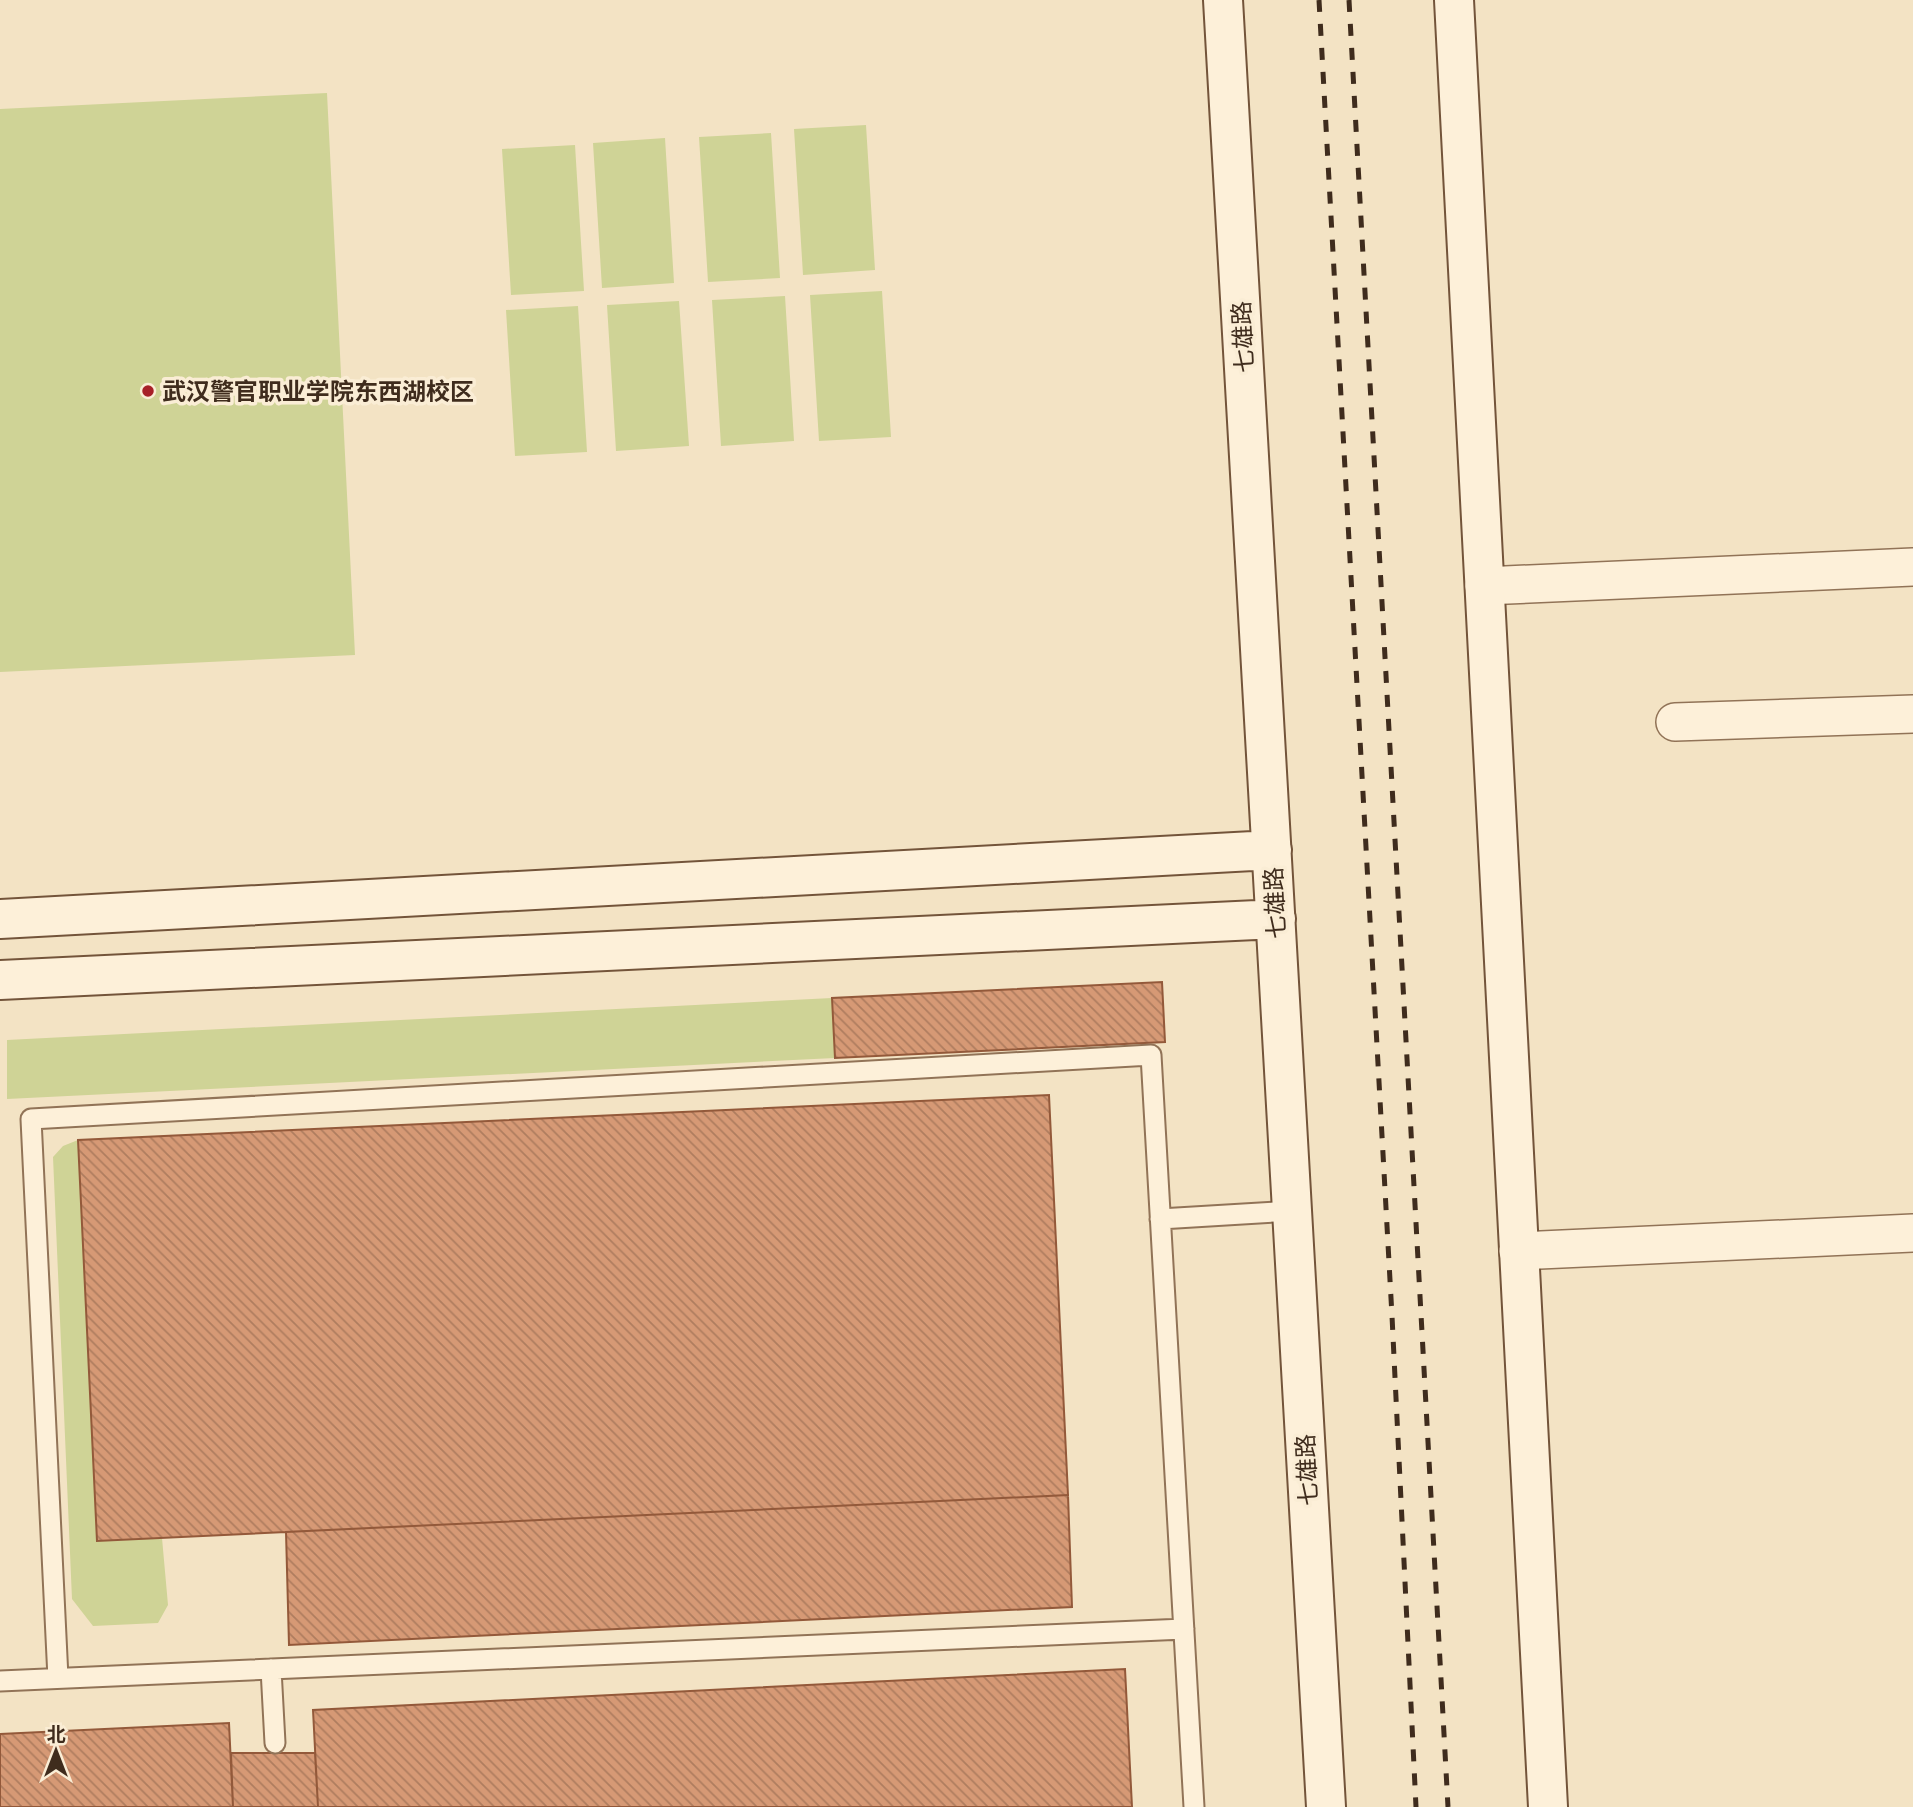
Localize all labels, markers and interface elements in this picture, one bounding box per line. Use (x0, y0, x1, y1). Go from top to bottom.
street label: 七雄路 (1227, 300, 1259, 374)
place label: 武汉警官职业学院东西湖校区 (162, 377, 474, 406)
marker: 武汉警官职业学院东西湖校区 (140, 383, 156, 399)
street label: 七雄路 (1259, 866, 1291, 940)
street label: 七雄路 (1291, 1433, 1323, 1507)
north arrow (21, 1716, 91, 1786)
text: 北 (46, 1723, 66, 1746)

